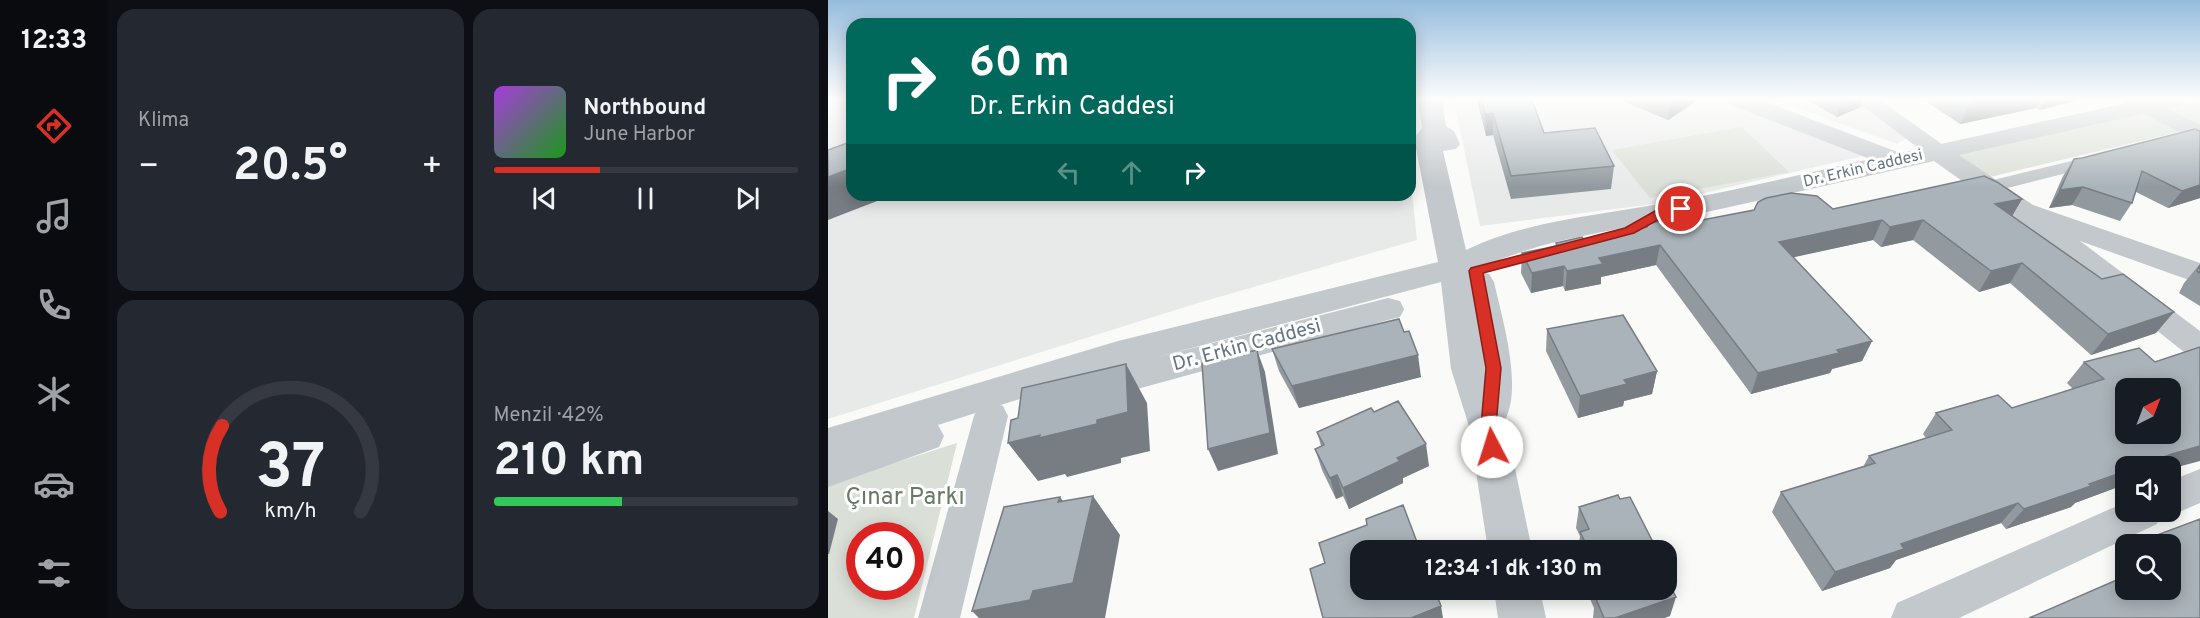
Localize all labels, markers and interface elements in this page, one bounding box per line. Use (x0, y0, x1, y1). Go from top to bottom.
text: 12:33 (21, 24, 87, 58)
text: 60 m (969, 38, 1070, 91)
icon: right (870, 42, 948, 120)
text: Dr. Erkin Caddesi (969, 90, 1175, 124)
text: Northbound (584, 95, 706, 122)
icon: directions (33, 105, 75, 147)
text: Klima (138, 108, 189, 134)
text: June Harbor (584, 122, 695, 148)
text: 20.5° (233, 139, 347, 196)
street label: Dr. Erkin Caddesi (1801, 146, 1925, 192)
text: − (138, 147, 159, 189)
text: + (421, 147, 442, 189)
icon: left (1052, 156, 1085, 189)
icon: ahead (1115, 156, 1148, 189)
icon: right (1178, 156, 1211, 189)
icon: previous (528, 182, 561, 215)
icon: pause (629, 182, 662, 215)
icon: next (731, 182, 764, 215)
pin (1655, 183, 1706, 234)
icon: arrive (1664, 192, 1697, 225)
icon: music (33, 195, 75, 237)
icon: phone (33, 284, 75, 326)
street label: Dr. Erkin Caddesi (1170, 314, 1324, 378)
icon: climate (33, 373, 75, 415)
north arrow (2115, 378, 2181, 444)
map controls (2115, 378, 2181, 600)
text: Menzil · 42% (494, 403, 604, 429)
position arrow (1460, 415, 1524, 479)
text: 37 (255, 431, 325, 510)
text: 210 km (494, 434, 645, 491)
button: sound (2115, 456, 2181, 522)
icon: car (33, 463, 75, 505)
park label: Çınar Parkı (845, 483, 965, 513)
text: km/h (264, 498, 316, 525)
speed limit sign: 40 (846, 522, 924, 600)
button: search (2115, 534, 2181, 600)
icon: filters (33, 552, 75, 594)
text: 12:34 · 1 dk · 130 m (1425, 556, 1602, 583)

